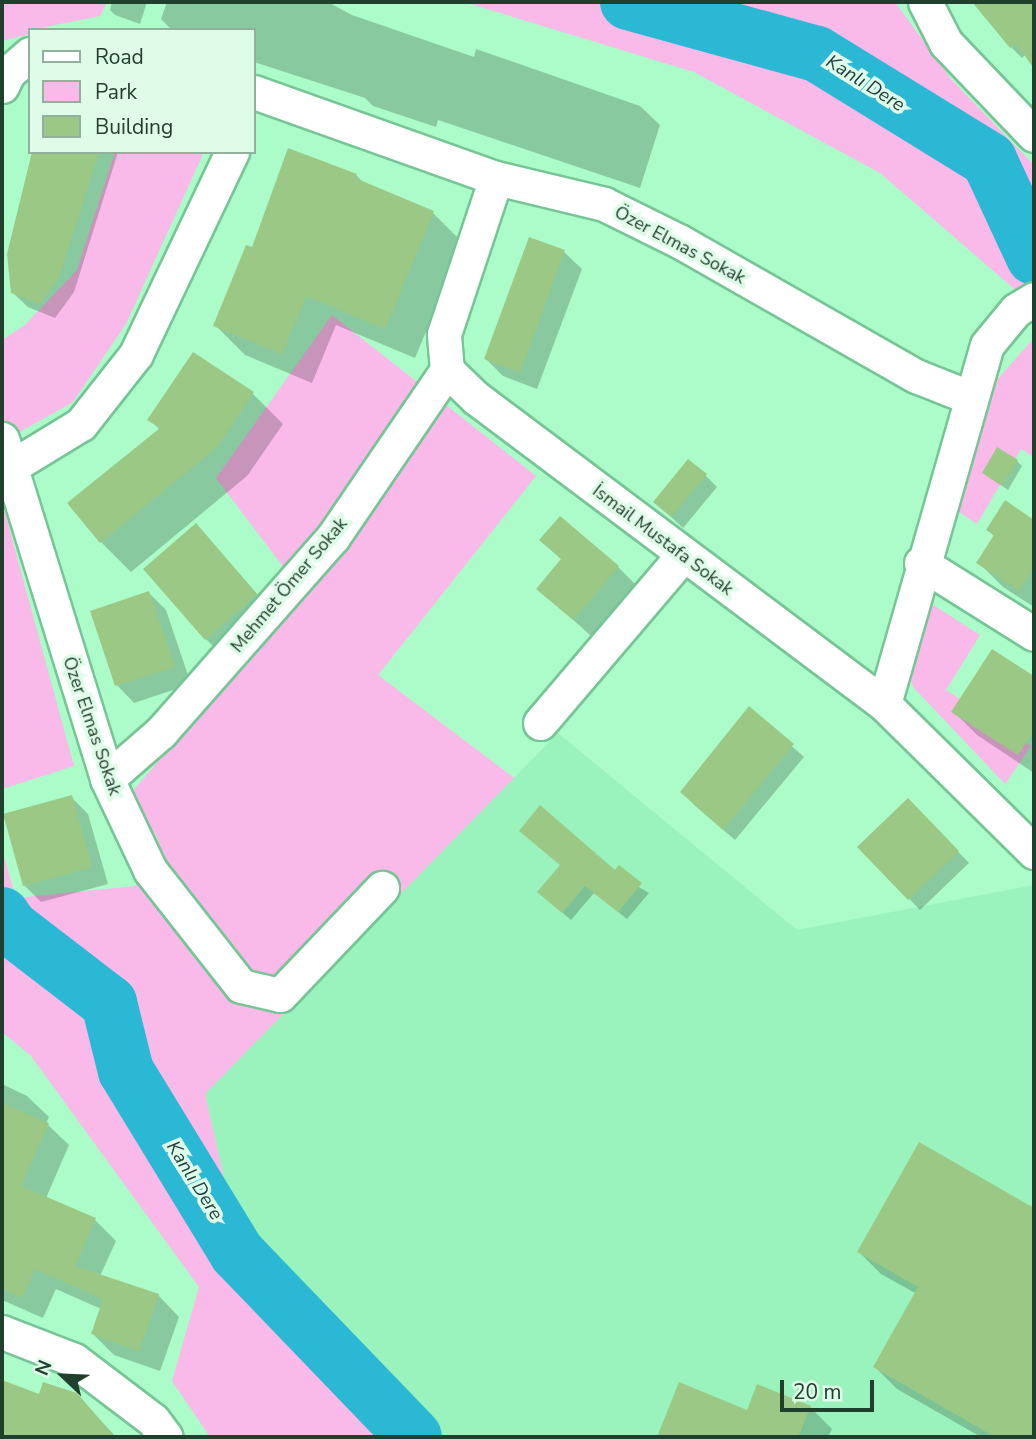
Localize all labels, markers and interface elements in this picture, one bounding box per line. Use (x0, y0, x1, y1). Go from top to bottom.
legend (28, 28, 256, 154)
text: Road (95, 43, 144, 71)
water label: Kanlı Dere (821, 51, 909, 117)
text: Park (95, 78, 137, 106)
text: Building (95, 113, 173, 141)
street label: Özer Elmas Sokak (611, 201, 749, 289)
street label: İsmail Mustafa Sokak (588, 480, 738, 600)
street label: Mehmet Ömer Sokak (226, 513, 352, 657)
street label: Özer Elmas Sokak (58, 654, 126, 798)
water label: Kanlı Dere (161, 1137, 227, 1225)
north arrow (28, 1341, 98, 1411)
text: N (29, 1356, 58, 1379)
scale bar (784, 1366, 878, 1410)
text: 20 m (793, 1378, 842, 1406)

